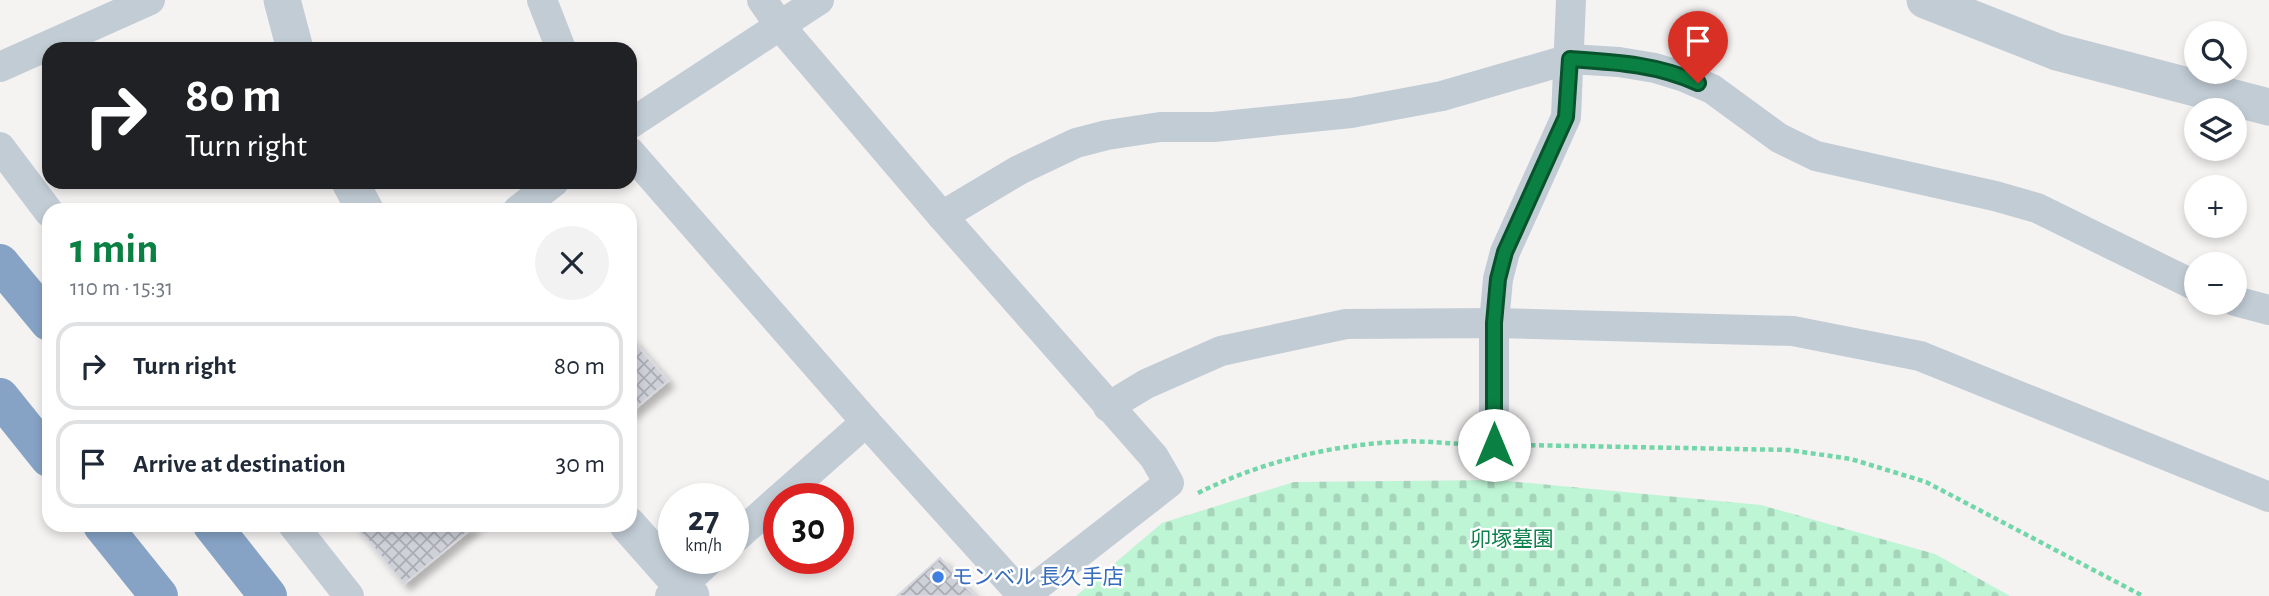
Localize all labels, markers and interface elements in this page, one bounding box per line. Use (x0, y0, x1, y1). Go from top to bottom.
pin (1668, 11, 1728, 83)
map controls (2184, 21, 2247, 315)
button: search (2184, 21, 2247, 84)
icon: arrive (1679, 22, 1717, 60)
icon: right (70, 70, 161, 161)
text: 80 m (185, 72, 282, 121)
button: layers (2184, 98, 2247, 161)
text: Turn right (185, 130, 307, 162)
button: + (2184, 175, 2247, 238)
button: close (535, 226, 609, 300)
text: 1 min (70, 228, 159, 270)
button: − (2184, 252, 2247, 315)
text: 110 m · 15:31 (70, 277, 173, 300)
icon: right (74, 347, 112, 385)
text: Turn right (133, 353, 236, 379)
text: 80 m (554, 353, 605, 379)
position arrow (1457, 408, 1531, 482)
icon: arrive (74, 445, 112, 483)
text: Arrive at destination (133, 451, 346, 477)
text: 30 m (555, 451, 605, 477)
speed limit sign: 30 (763, 483, 854, 574)
text: 27 (688, 502, 719, 537)
park label: 卯塚墓園 (1470, 528, 1554, 550)
text: km/h (685, 537, 722, 555)
place label: モンベル 長久手店 (952, 566, 1123, 588)
marker: モンベル 長久手店 (930, 569, 946, 585)

